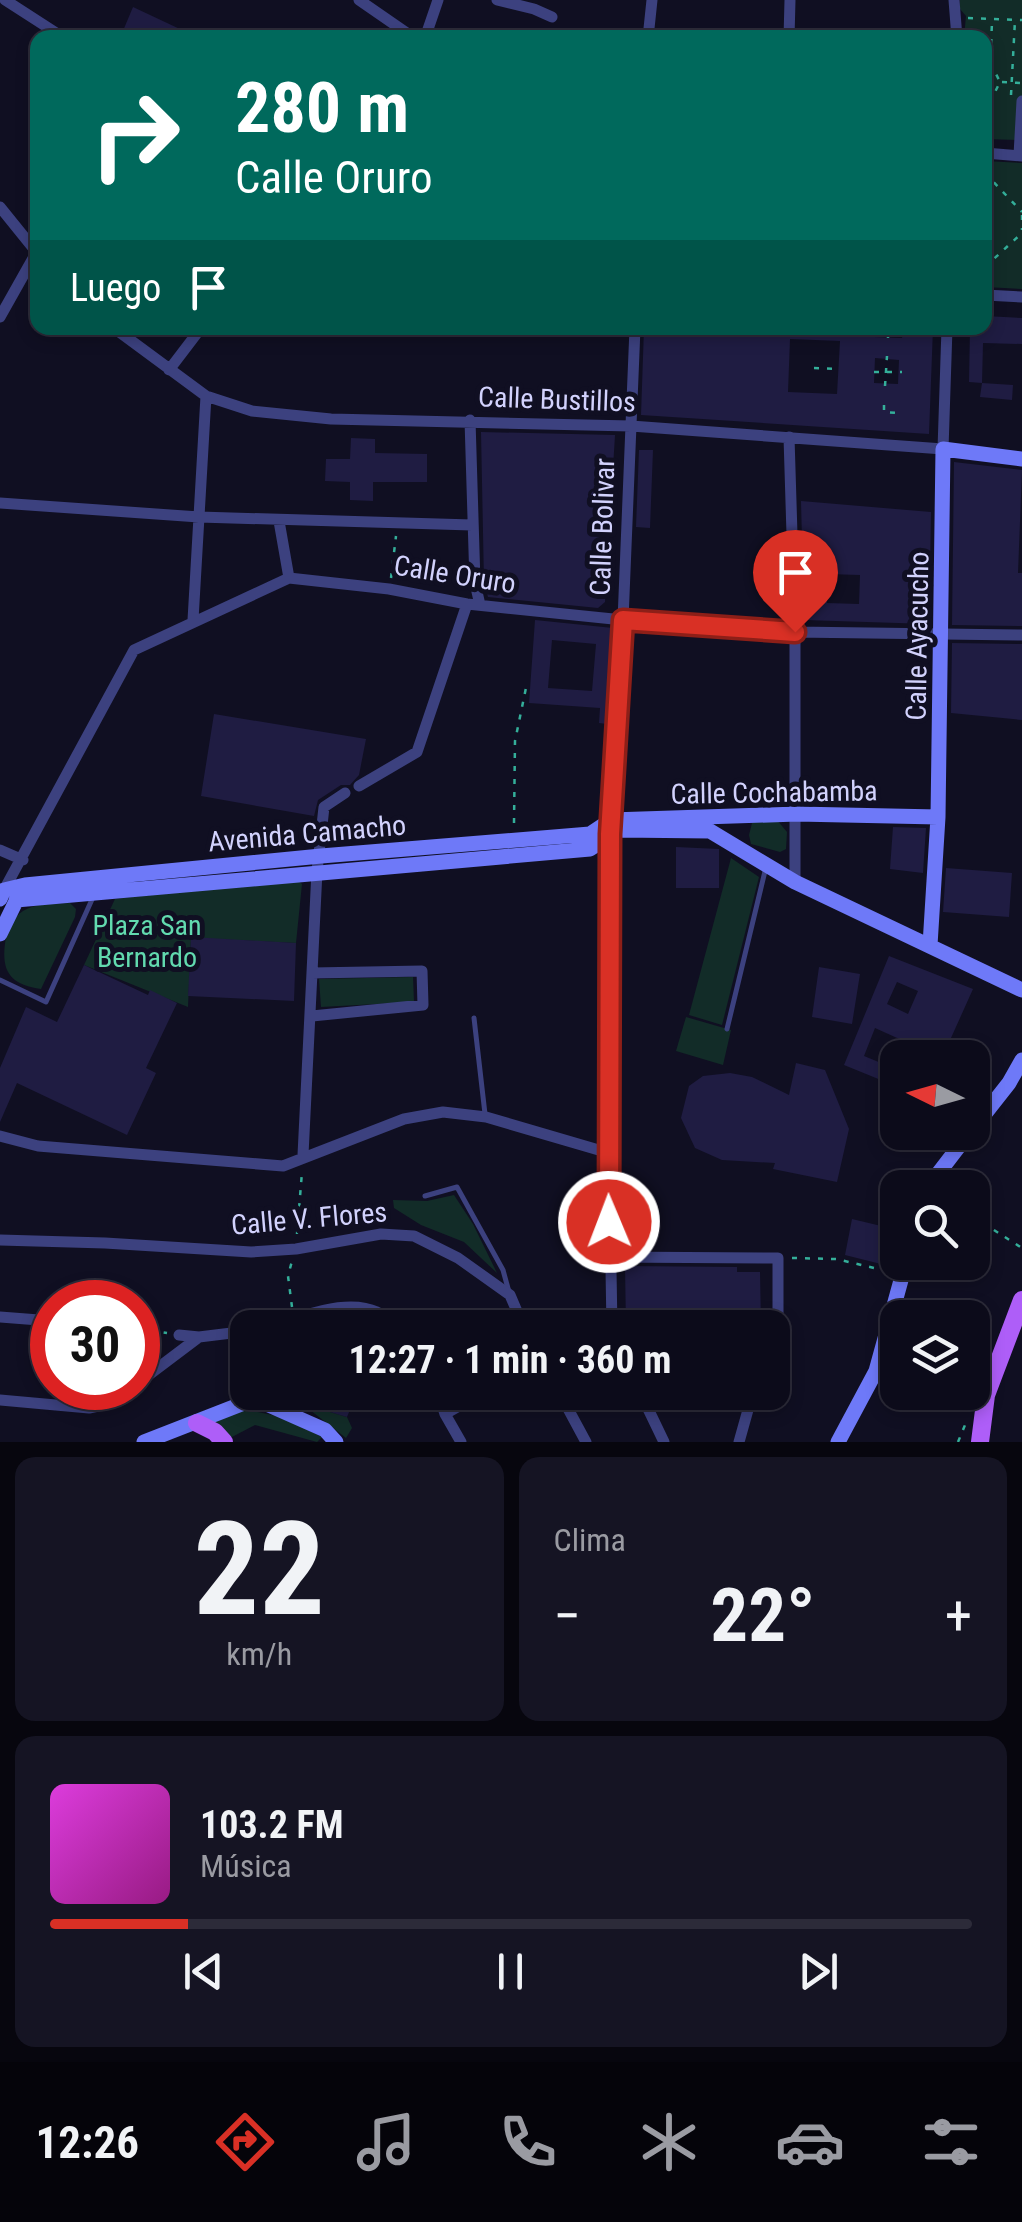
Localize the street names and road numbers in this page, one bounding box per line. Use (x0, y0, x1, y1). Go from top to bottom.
street label: Calle Bustillos (478, 380, 636, 419)
street label: Calle Bolivar (584, 458, 621, 596)
street label: Calle Oruro (392, 549, 518, 600)
street label: Calle Ayacucho (900, 551, 935, 721)
street label: Calle Cochabamba (670, 774, 878, 811)
street label: Avenida Camacho (207, 808, 407, 859)
street label: Calle V. Flores (230, 1195, 388, 1242)

